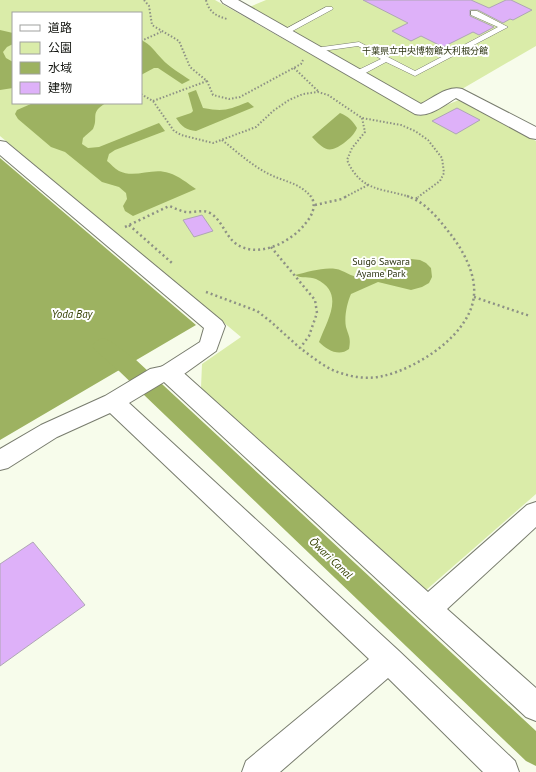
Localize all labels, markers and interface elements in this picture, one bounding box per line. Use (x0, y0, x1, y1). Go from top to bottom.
legend (12, 12, 142, 104)
text: 道路 (48, 20, 72, 35)
text: 公園 (48, 40, 72, 55)
park label: 千葉県立中央博物館大利根分館 (362, 45, 488, 56)
text: 水域 (48, 60, 72, 75)
text: 建物 (48, 80, 72, 95)
park label: Suigō Sawara Ayame Park (352, 255, 410, 280)
water label: Yoda Bay (52, 307, 94, 321)
water label: Ōwari Canal (306, 534, 356, 582)

